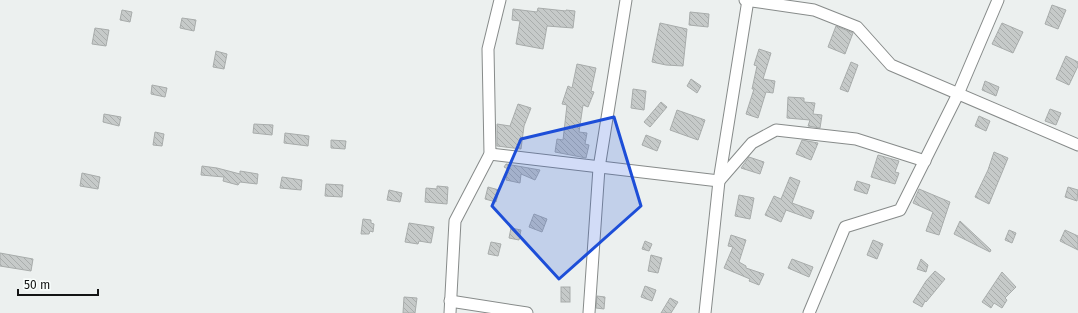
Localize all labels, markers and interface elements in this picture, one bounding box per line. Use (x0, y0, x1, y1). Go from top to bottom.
scale bar (18, 271, 98, 297)
text: 50 m (24, 278, 50, 292)

